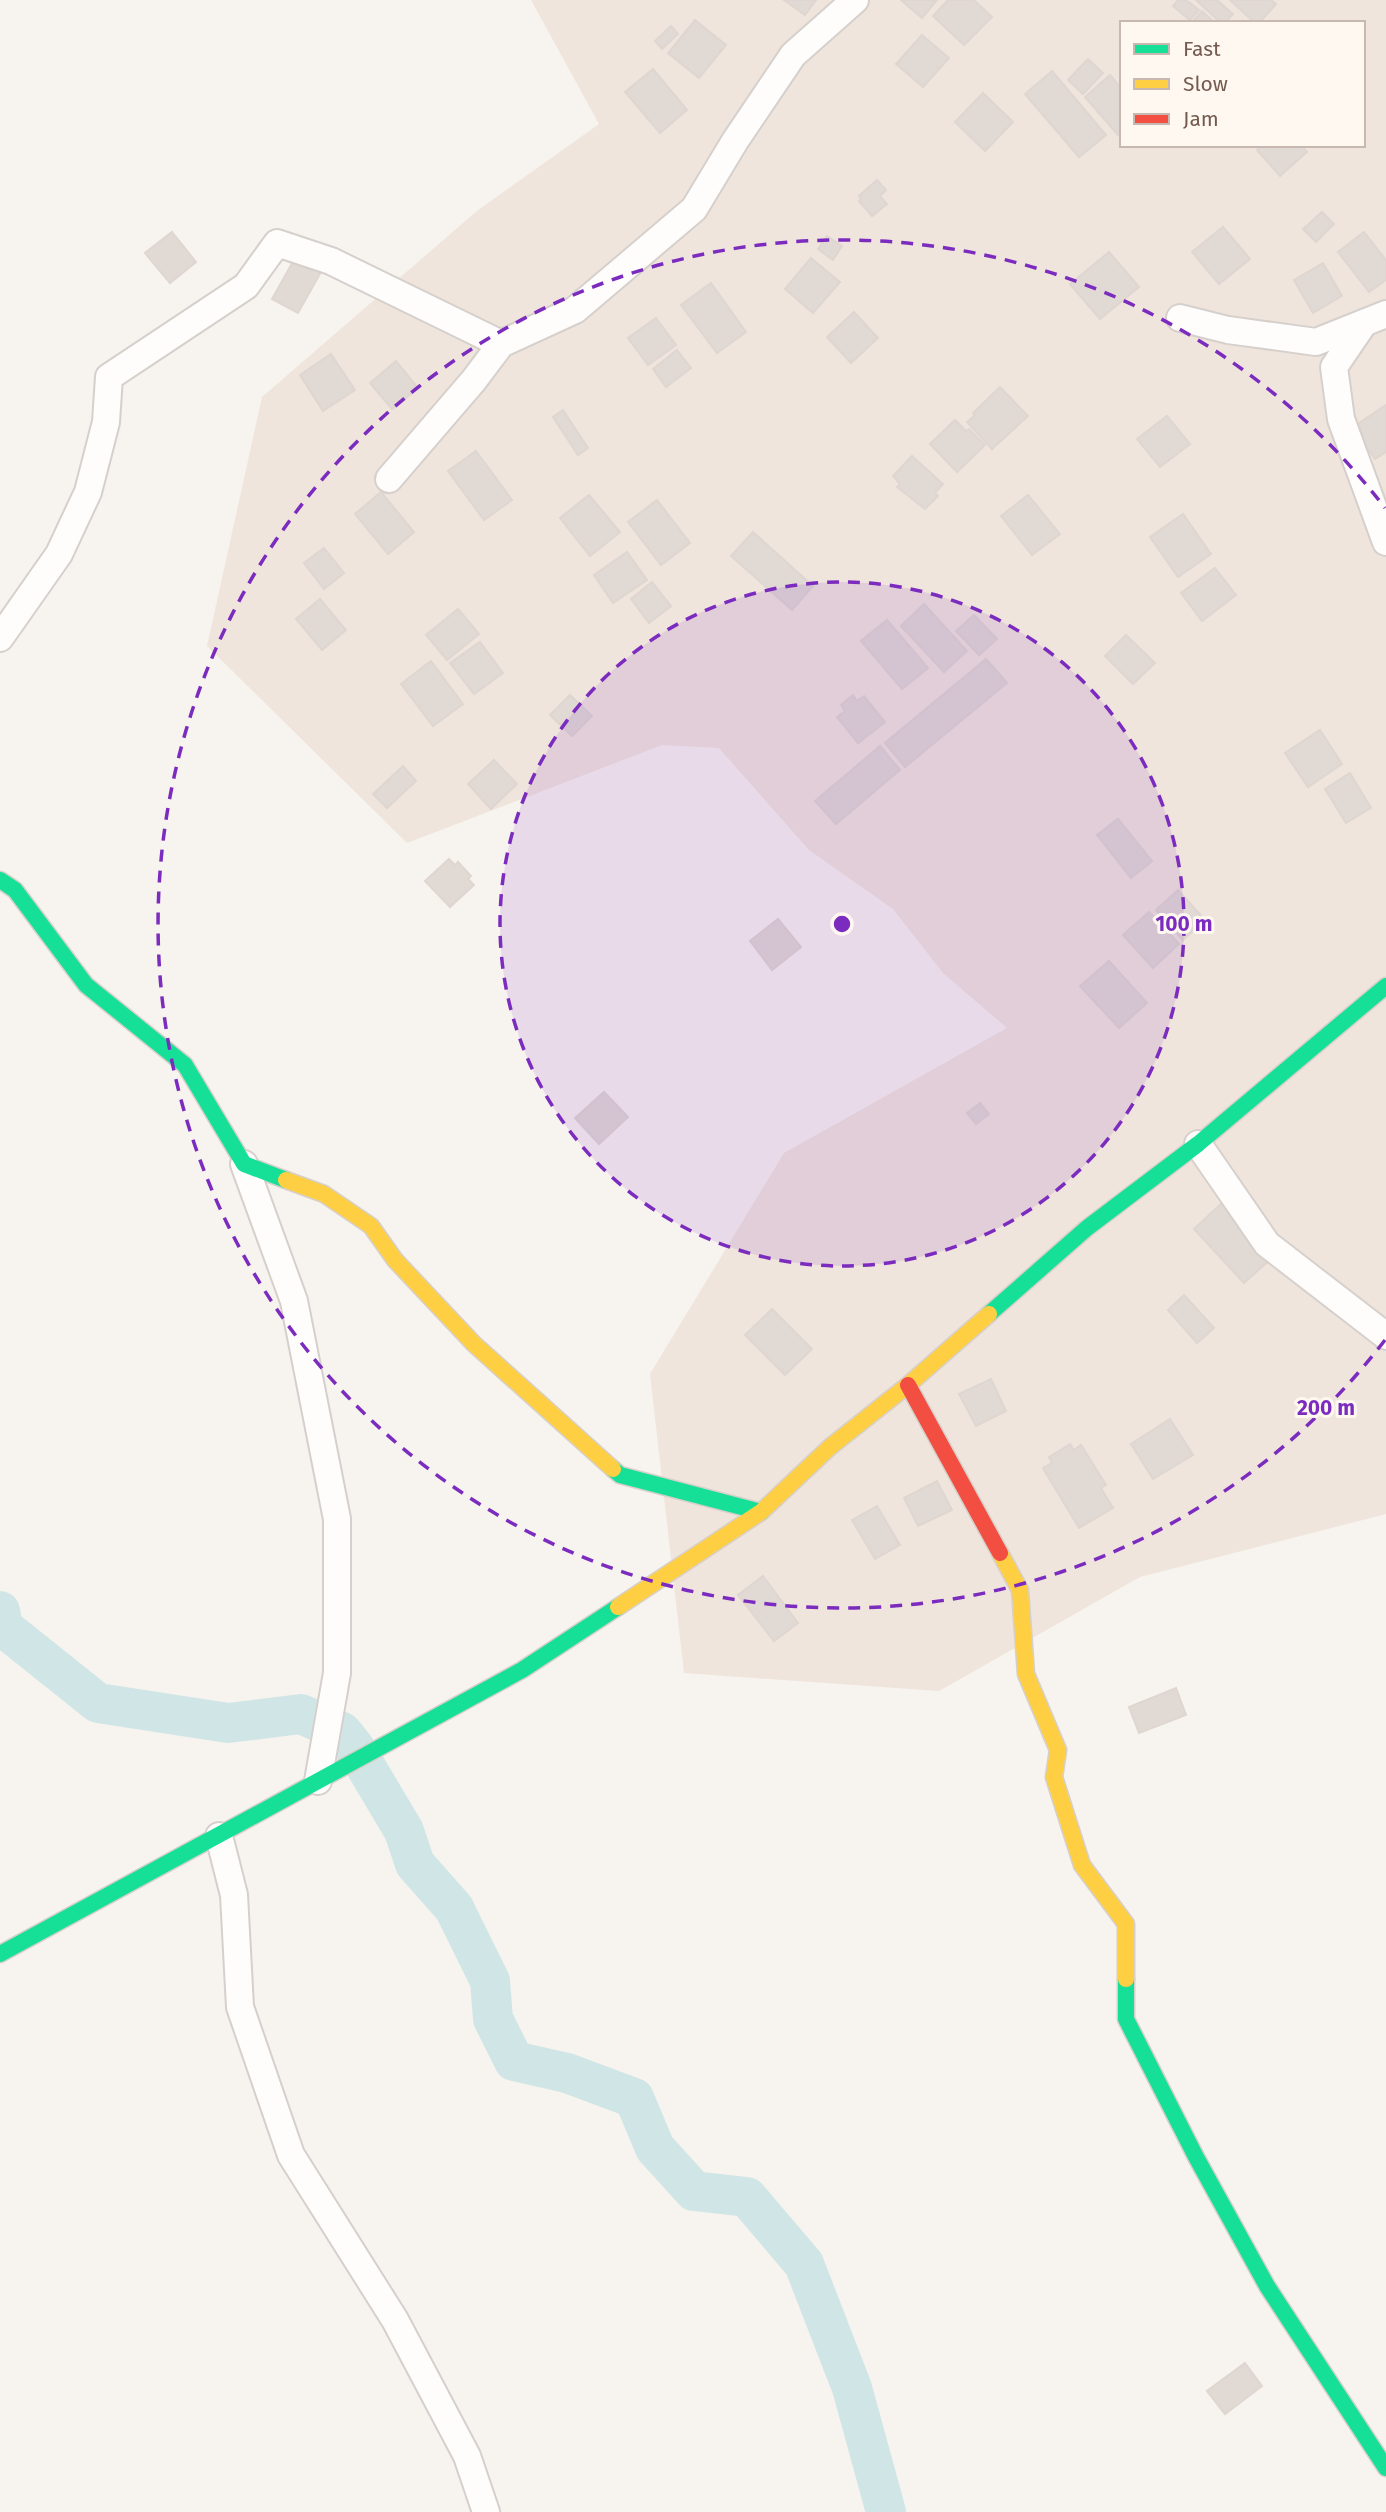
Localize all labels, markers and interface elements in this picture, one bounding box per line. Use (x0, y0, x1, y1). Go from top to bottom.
legend (1120, 21, 1365, 147)
text: Fast (1183, 36, 1221, 62)
text: Slow (1183, 71, 1228, 97)
text: Jam (1183, 106, 1219, 132)
text: 100 m (1155, 911, 1213, 937)
centre of rings (830, 912, 854, 936)
text: 200 m (1297, 1395, 1355, 1421)

